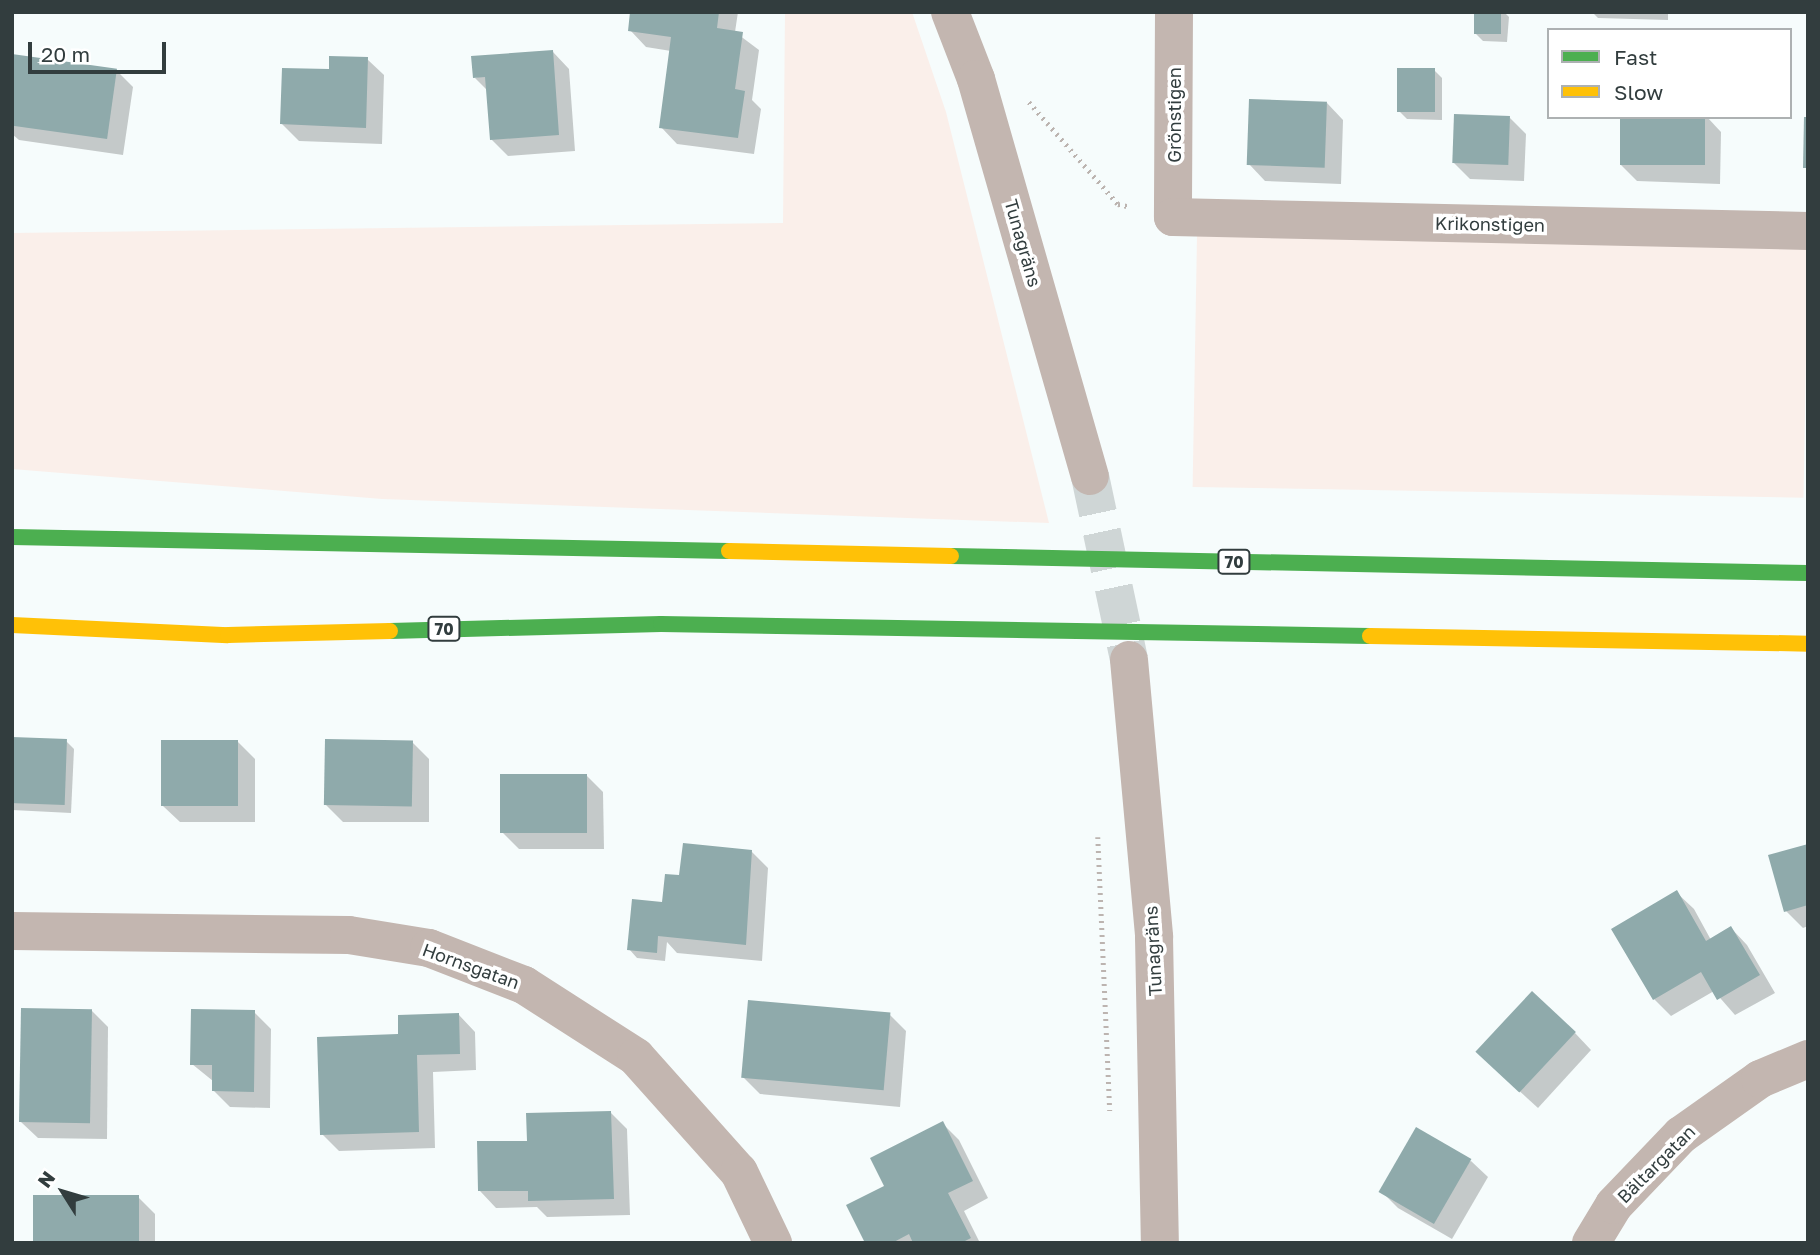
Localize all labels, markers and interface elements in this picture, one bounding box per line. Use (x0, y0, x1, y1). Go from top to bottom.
scale bar (32, 28, 170, 72)
legend (1547, 28, 1792, 119)
text: 20 m (41, 41, 90, 67)
text: Fast (1614, 44, 1657, 70)
street label: Grönstigen (1163, 67, 1185, 163)
text: Slow (1614, 79, 1663, 105)
street label: Tunagräns (1000, 197, 1046, 289)
street label: Krikonstigen (1435, 212, 1545, 236)
road number: 70 (1216, 550, 1252, 575)
road number: 70 (426, 616, 462, 642)
street label: Tunagräns (1140, 905, 1166, 997)
street label: Hornsgatan (420, 938, 522, 994)
street label: Bältargatan (1613, 1121, 1699, 1207)
north arrow (28, 1157, 98, 1227)
text: N (32, 1166, 59, 1192)

